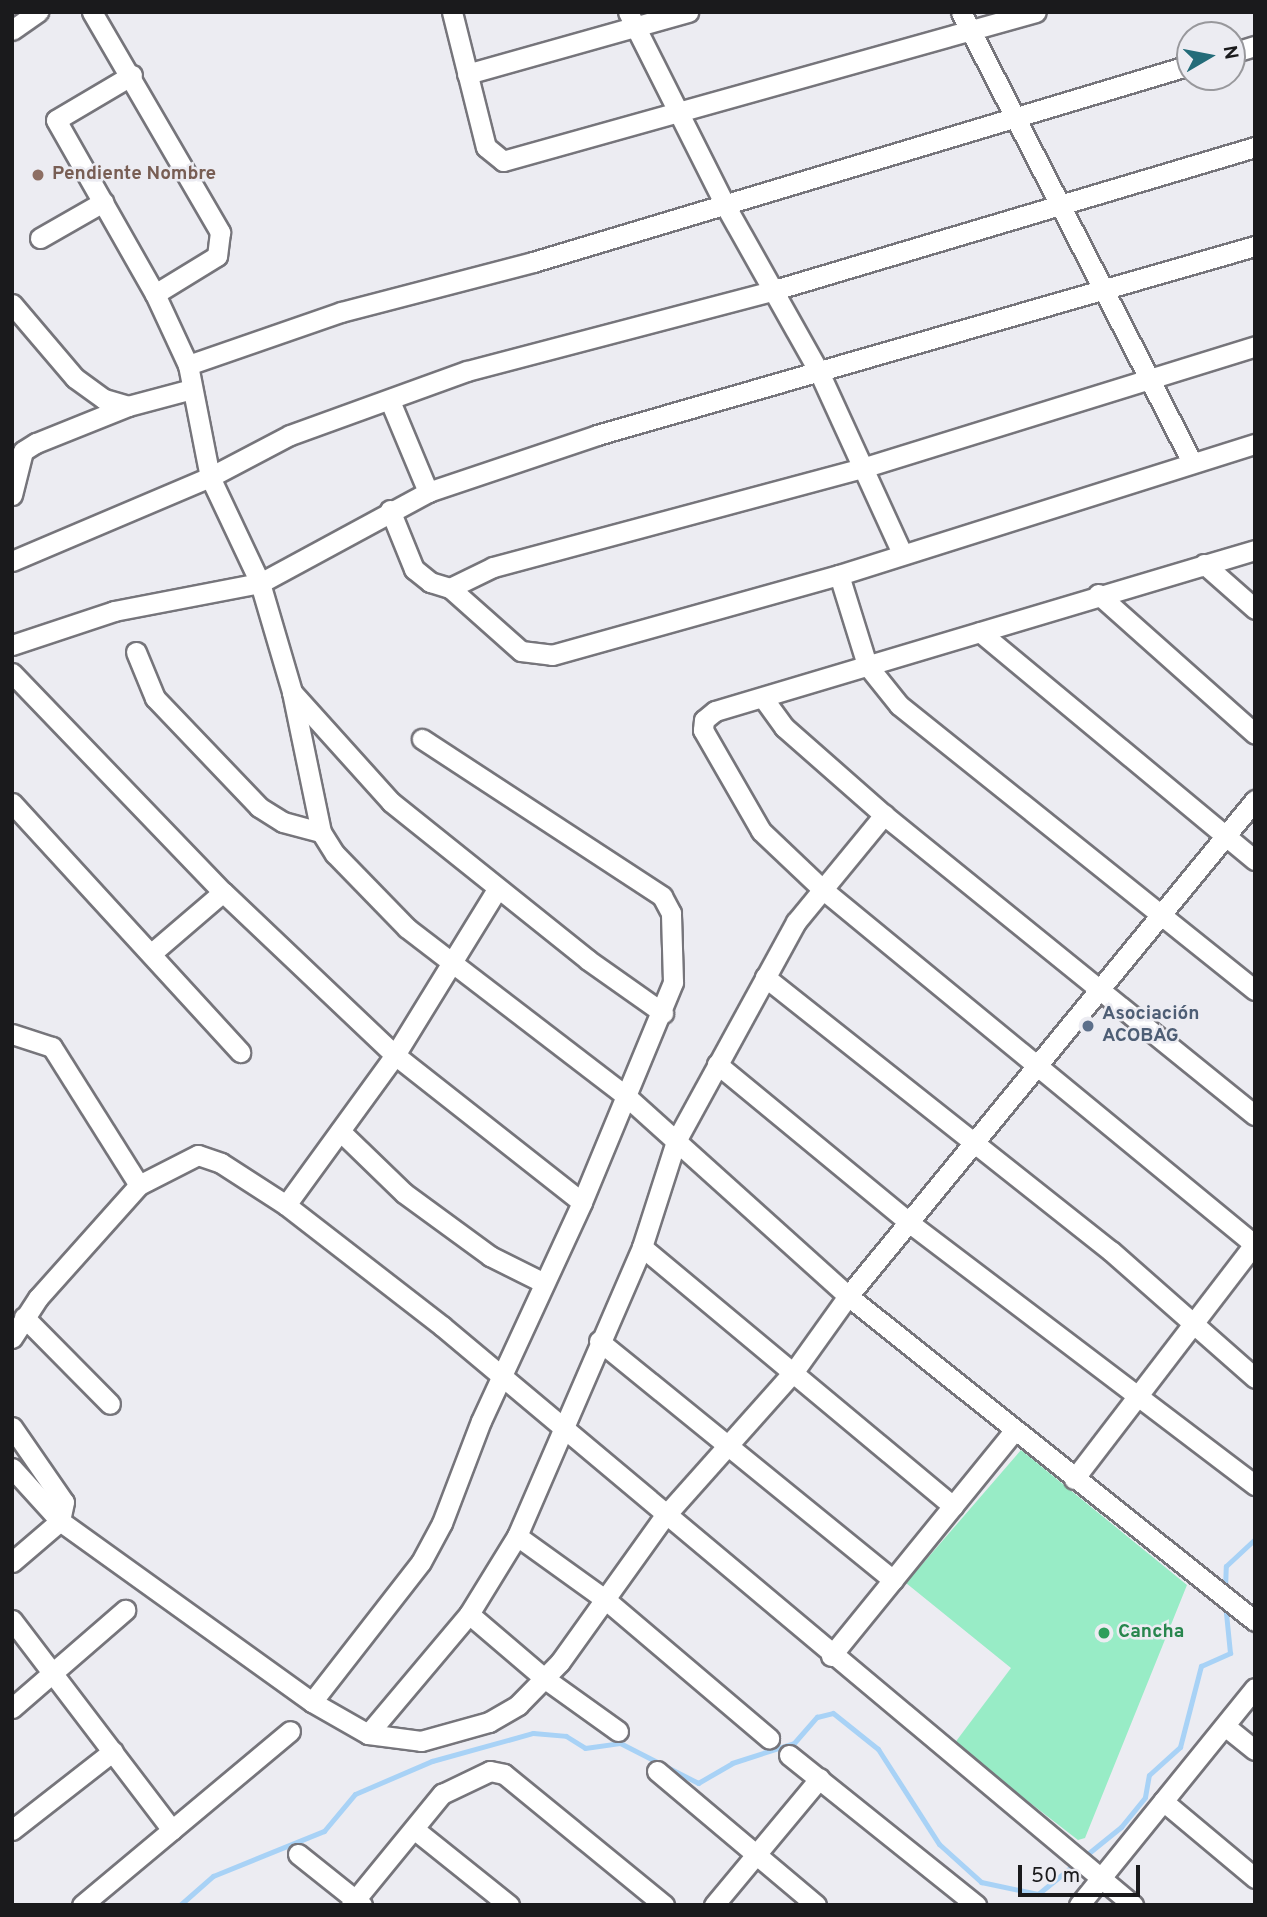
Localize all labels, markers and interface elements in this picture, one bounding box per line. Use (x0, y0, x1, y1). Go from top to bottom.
north arrow (1176, 21, 1246, 91)
text: N (1217, 44, 1243, 62)
place label: Pendiente Nombre (52, 164, 216, 186)
marker: Pendiente Nombre (30, 167, 46, 183)
place label: Asociación ACOBAG (1102, 1004, 1200, 1048)
marker: Asociación ACOBAG (1080, 1018, 1096, 1034)
place label: Cancha (1118, 1622, 1184, 1644)
marker: Cancha (1096, 1625, 1112, 1641)
scale bar (1022, 1850, 1144, 1894)
text: 50 m (1031, 1863, 1080, 1890)

